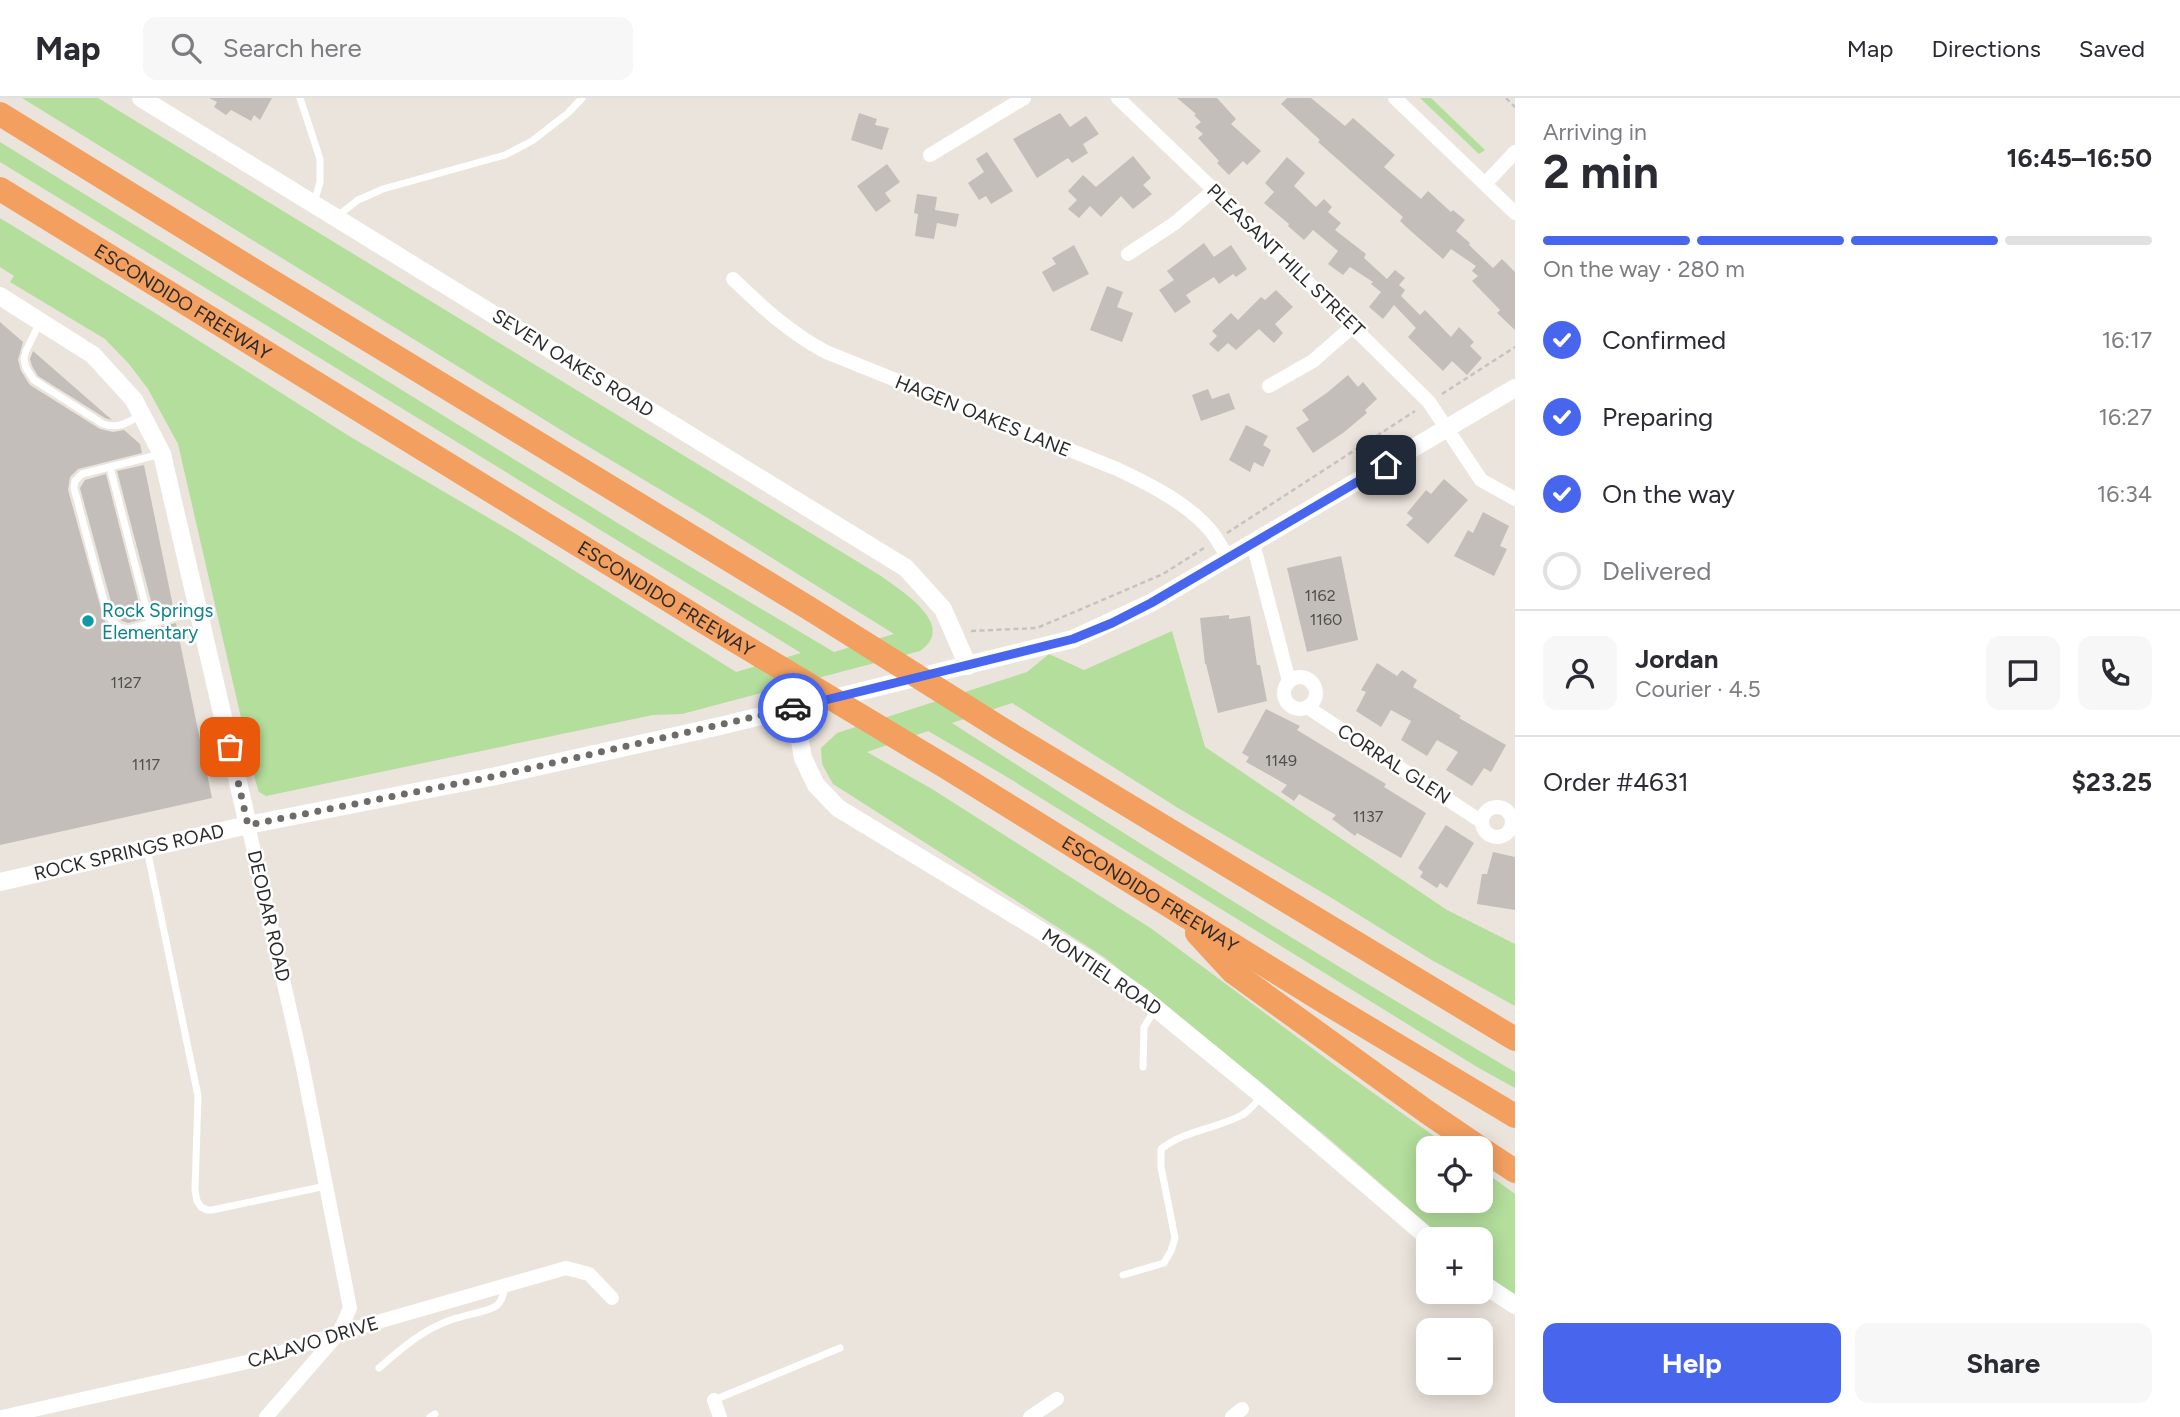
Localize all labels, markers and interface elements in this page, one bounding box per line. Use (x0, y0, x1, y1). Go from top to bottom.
search box (143, 17, 633, 80)
text: Map (35, 29, 101, 68)
icon: search (167, 29, 205, 67)
text: Search here (223, 32, 362, 64)
text: Map (1847, 34, 1893, 63)
text: Directions (1931, 34, 2041, 63)
text: Saved (2079, 34, 2145, 63)
text: Arriving in (1543, 118, 1647, 146)
text: 16:45–16:50 (2006, 142, 2152, 174)
text: 2 min (1543, 144, 1659, 200)
street label: PLEASANT HILL STREET (1202, 179, 1370, 342)
street label: ESCONDIDO FREEWAY (91, 239, 276, 365)
text: On the way · 280 m (1543, 255, 1745, 283)
street label: SEVEN OAKES ROAD (488, 304, 658, 422)
icon: check (1543, 321, 1581, 359)
text: Confirmed (1602, 324, 1726, 356)
text: 16:17 (2102, 326, 2152, 354)
street label: HAGEN OAKES LANE (892, 370, 1074, 462)
icon: check (1543, 398, 1581, 436)
text: Preparing (1602, 401, 1713, 433)
text: 16:27 (2098, 403, 2152, 431)
pin (1356, 435, 1416, 495)
icon: home (1367, 446, 1405, 484)
icon: check (1543, 475, 1581, 513)
text: On the way (1602, 478, 1735, 510)
text: 16:34 (2097, 480, 2152, 508)
street label: ESCONDIDO FREEWAY (574, 535, 759, 662)
text: Delivered (1602, 555, 1711, 587)
house number: 1162 (1304, 586, 1336, 605)
place label: Rock Springs Elementary (102, 599, 214, 644)
house number: 1160 (1310, 610, 1342, 629)
marker: Rock Springs Elementary (80, 613, 96, 629)
button: person (1543, 636, 1617, 710)
button: chat (1986, 636, 2060, 710)
button: phone (2078, 636, 2152, 710)
text: Jordan (1635, 643, 1718, 675)
house number: 1127 (111, 673, 142, 692)
courier (758, 673, 828, 743)
text: Courier · 4.5 (1635, 675, 1761, 703)
icon: car (774, 689, 812, 727)
pin (200, 717, 260, 777)
street label: CORRAL GLEN (1333, 719, 1455, 809)
icon: bag (211, 728, 249, 766)
house number: 1149 (1265, 751, 1297, 770)
house number: 1117 (132, 755, 161, 774)
text: Order #4631 (1543, 766, 1689, 798)
text: $23.25 (2071, 766, 2152, 798)
house number: 1137 (1353, 807, 1384, 826)
street label: ROCK SPRINGS ROAD (32, 819, 226, 885)
street label: ESCONDIDO FREEWAY (1058, 830, 1243, 957)
street label: DEODAR ROAD (243, 848, 295, 984)
street label: MONTIEL ROAD (1038, 923, 1166, 1021)
map controls (1416, 1136, 1493, 1395)
button: locate (1416, 1136, 1493, 1213)
button: + (1416, 1227, 1493, 1304)
street label: CALAVO DRIVE (245, 1311, 381, 1373)
button: − (1416, 1318, 1493, 1395)
button: Help (1543, 1323, 1841, 1403)
button: Share (1855, 1323, 2152, 1403)

